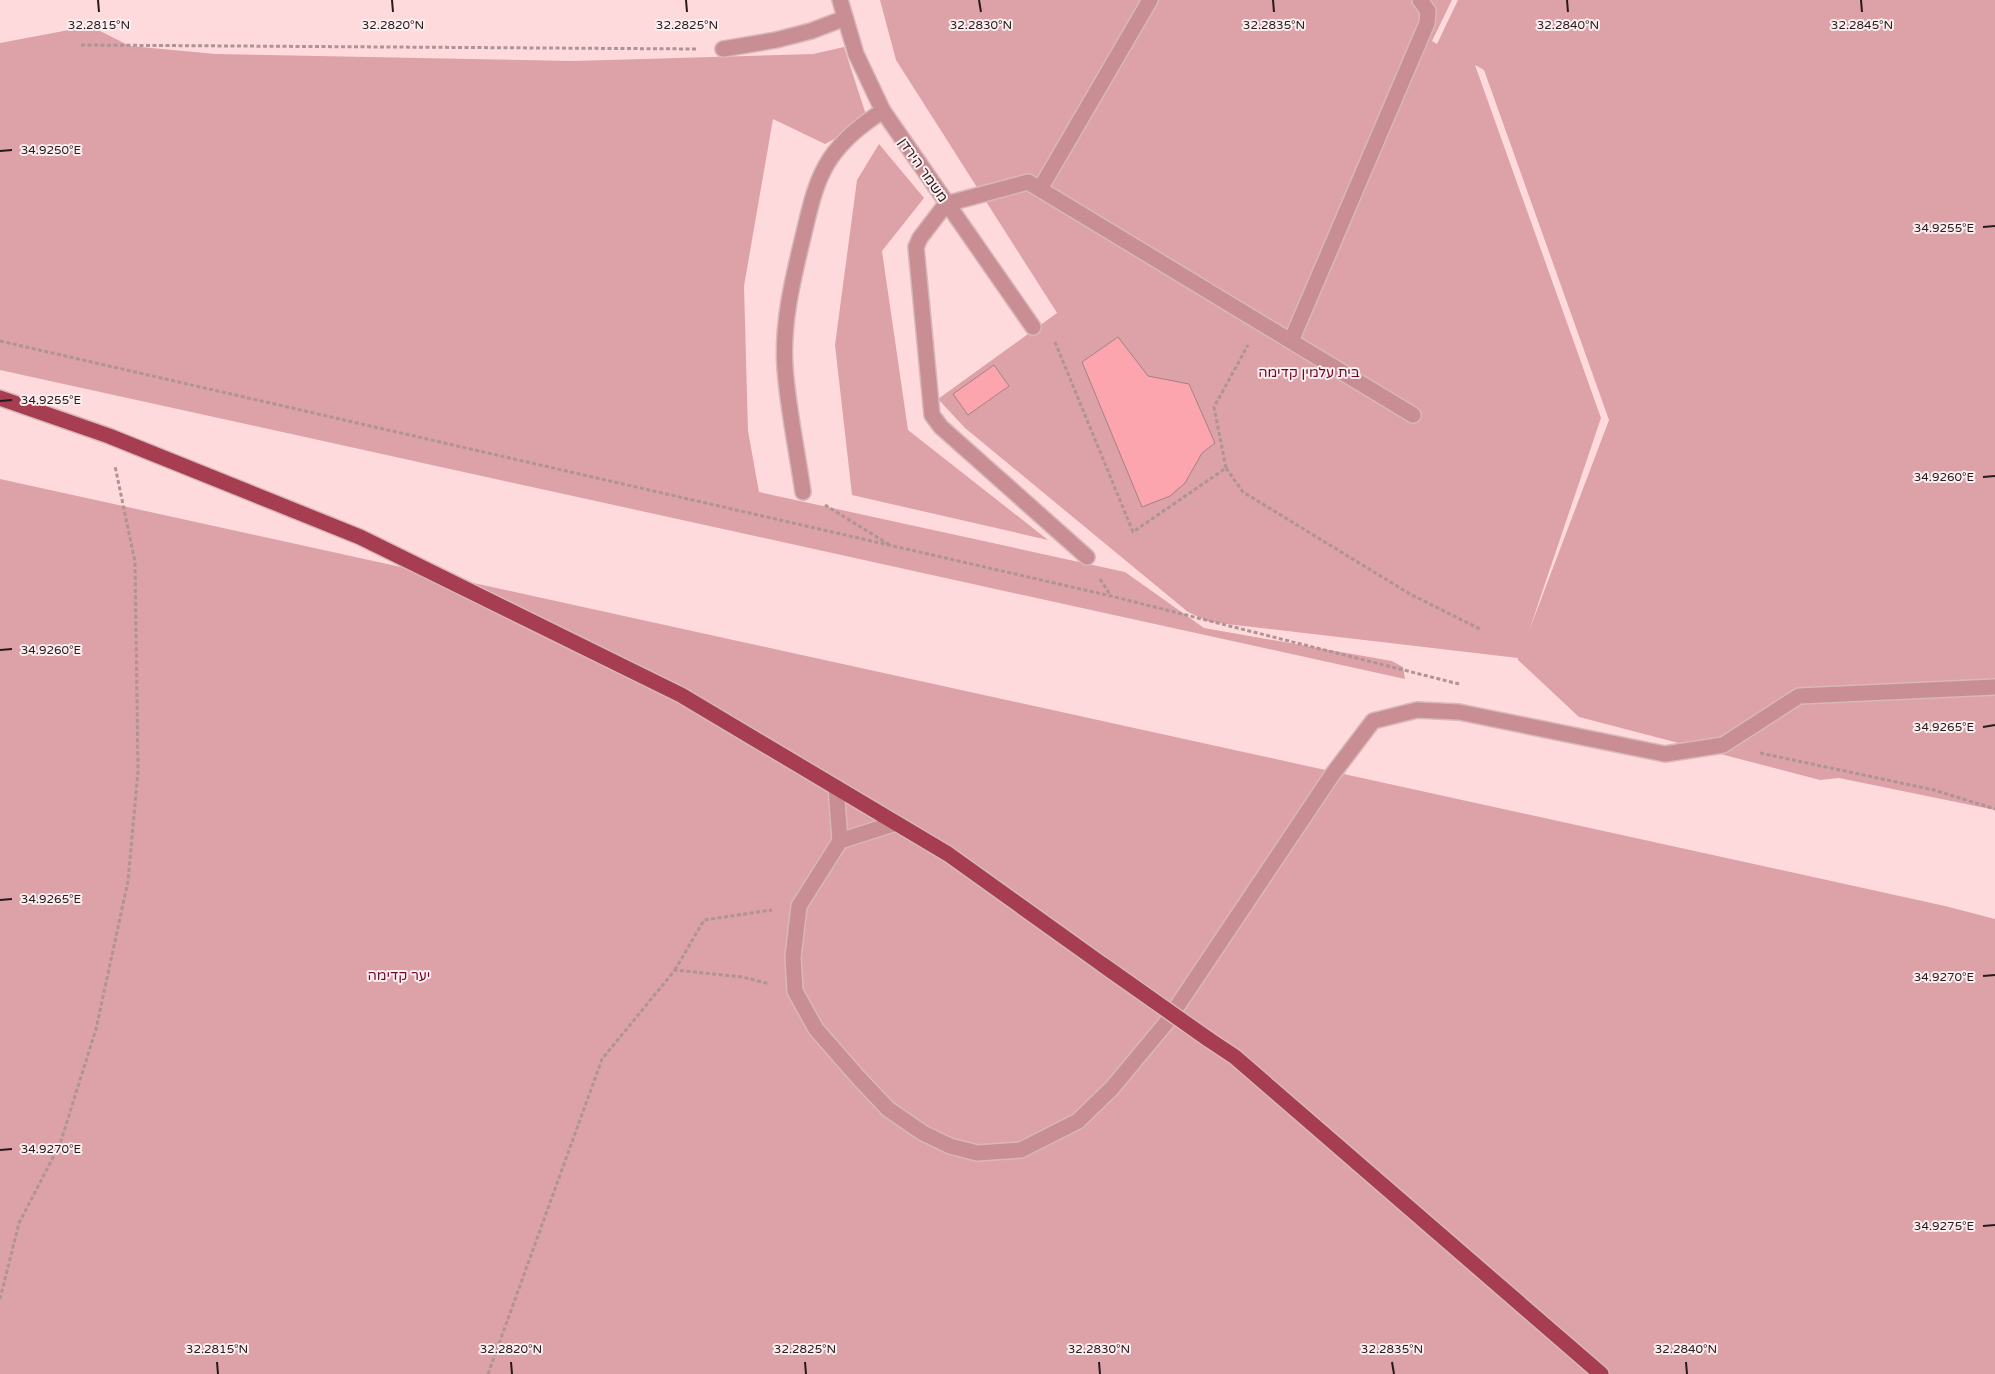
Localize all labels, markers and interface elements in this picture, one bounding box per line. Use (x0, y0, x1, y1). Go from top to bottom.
text: 32.2815°N (68, 18, 130, 32)
text: 32.2820°N (362, 18, 424, 32)
text: 32.2825°N (656, 18, 718, 32)
text: 32.2830°N (950, 18, 1012, 32)
text: 32.2835°N (1243, 18, 1305, 32)
text: 32.2840°N (1537, 18, 1599, 32)
text: 32.2845°N (1831, 18, 1893, 32)
street label: משמר הירדן (895, 135, 951, 205)
text: 34.9250°E (21, 143, 82, 157)
text: 34.9255°E (1914, 221, 1974, 235)
park label: בית עלמין קדימה (1258, 364, 1360, 381)
text: 34.9255°E (21, 393, 81, 407)
text: 34.9260°E (1914, 470, 1975, 484)
text: 34.9260°E (21, 643, 82, 657)
text: 34.9265°E (1914, 720, 1974, 734)
text: 34.9265°E (21, 892, 81, 906)
park label: יער קדימה (368, 967, 430, 984)
text: 34.9270°E (1914, 970, 1975, 984)
text: 34.9270°E (21, 1142, 82, 1156)
text: 34.9275°E (1914, 1219, 1974, 1233)
text: 32.2815°N (186, 1342, 248, 1356)
text: 32.2820°N (480, 1342, 542, 1356)
text: 32.2825°N (774, 1342, 836, 1356)
text: 32.2830°N (1068, 1342, 1130, 1356)
text: 32.2835°N (1361, 1342, 1423, 1356)
text: 32.2840°N (1655, 1342, 1717, 1356)

